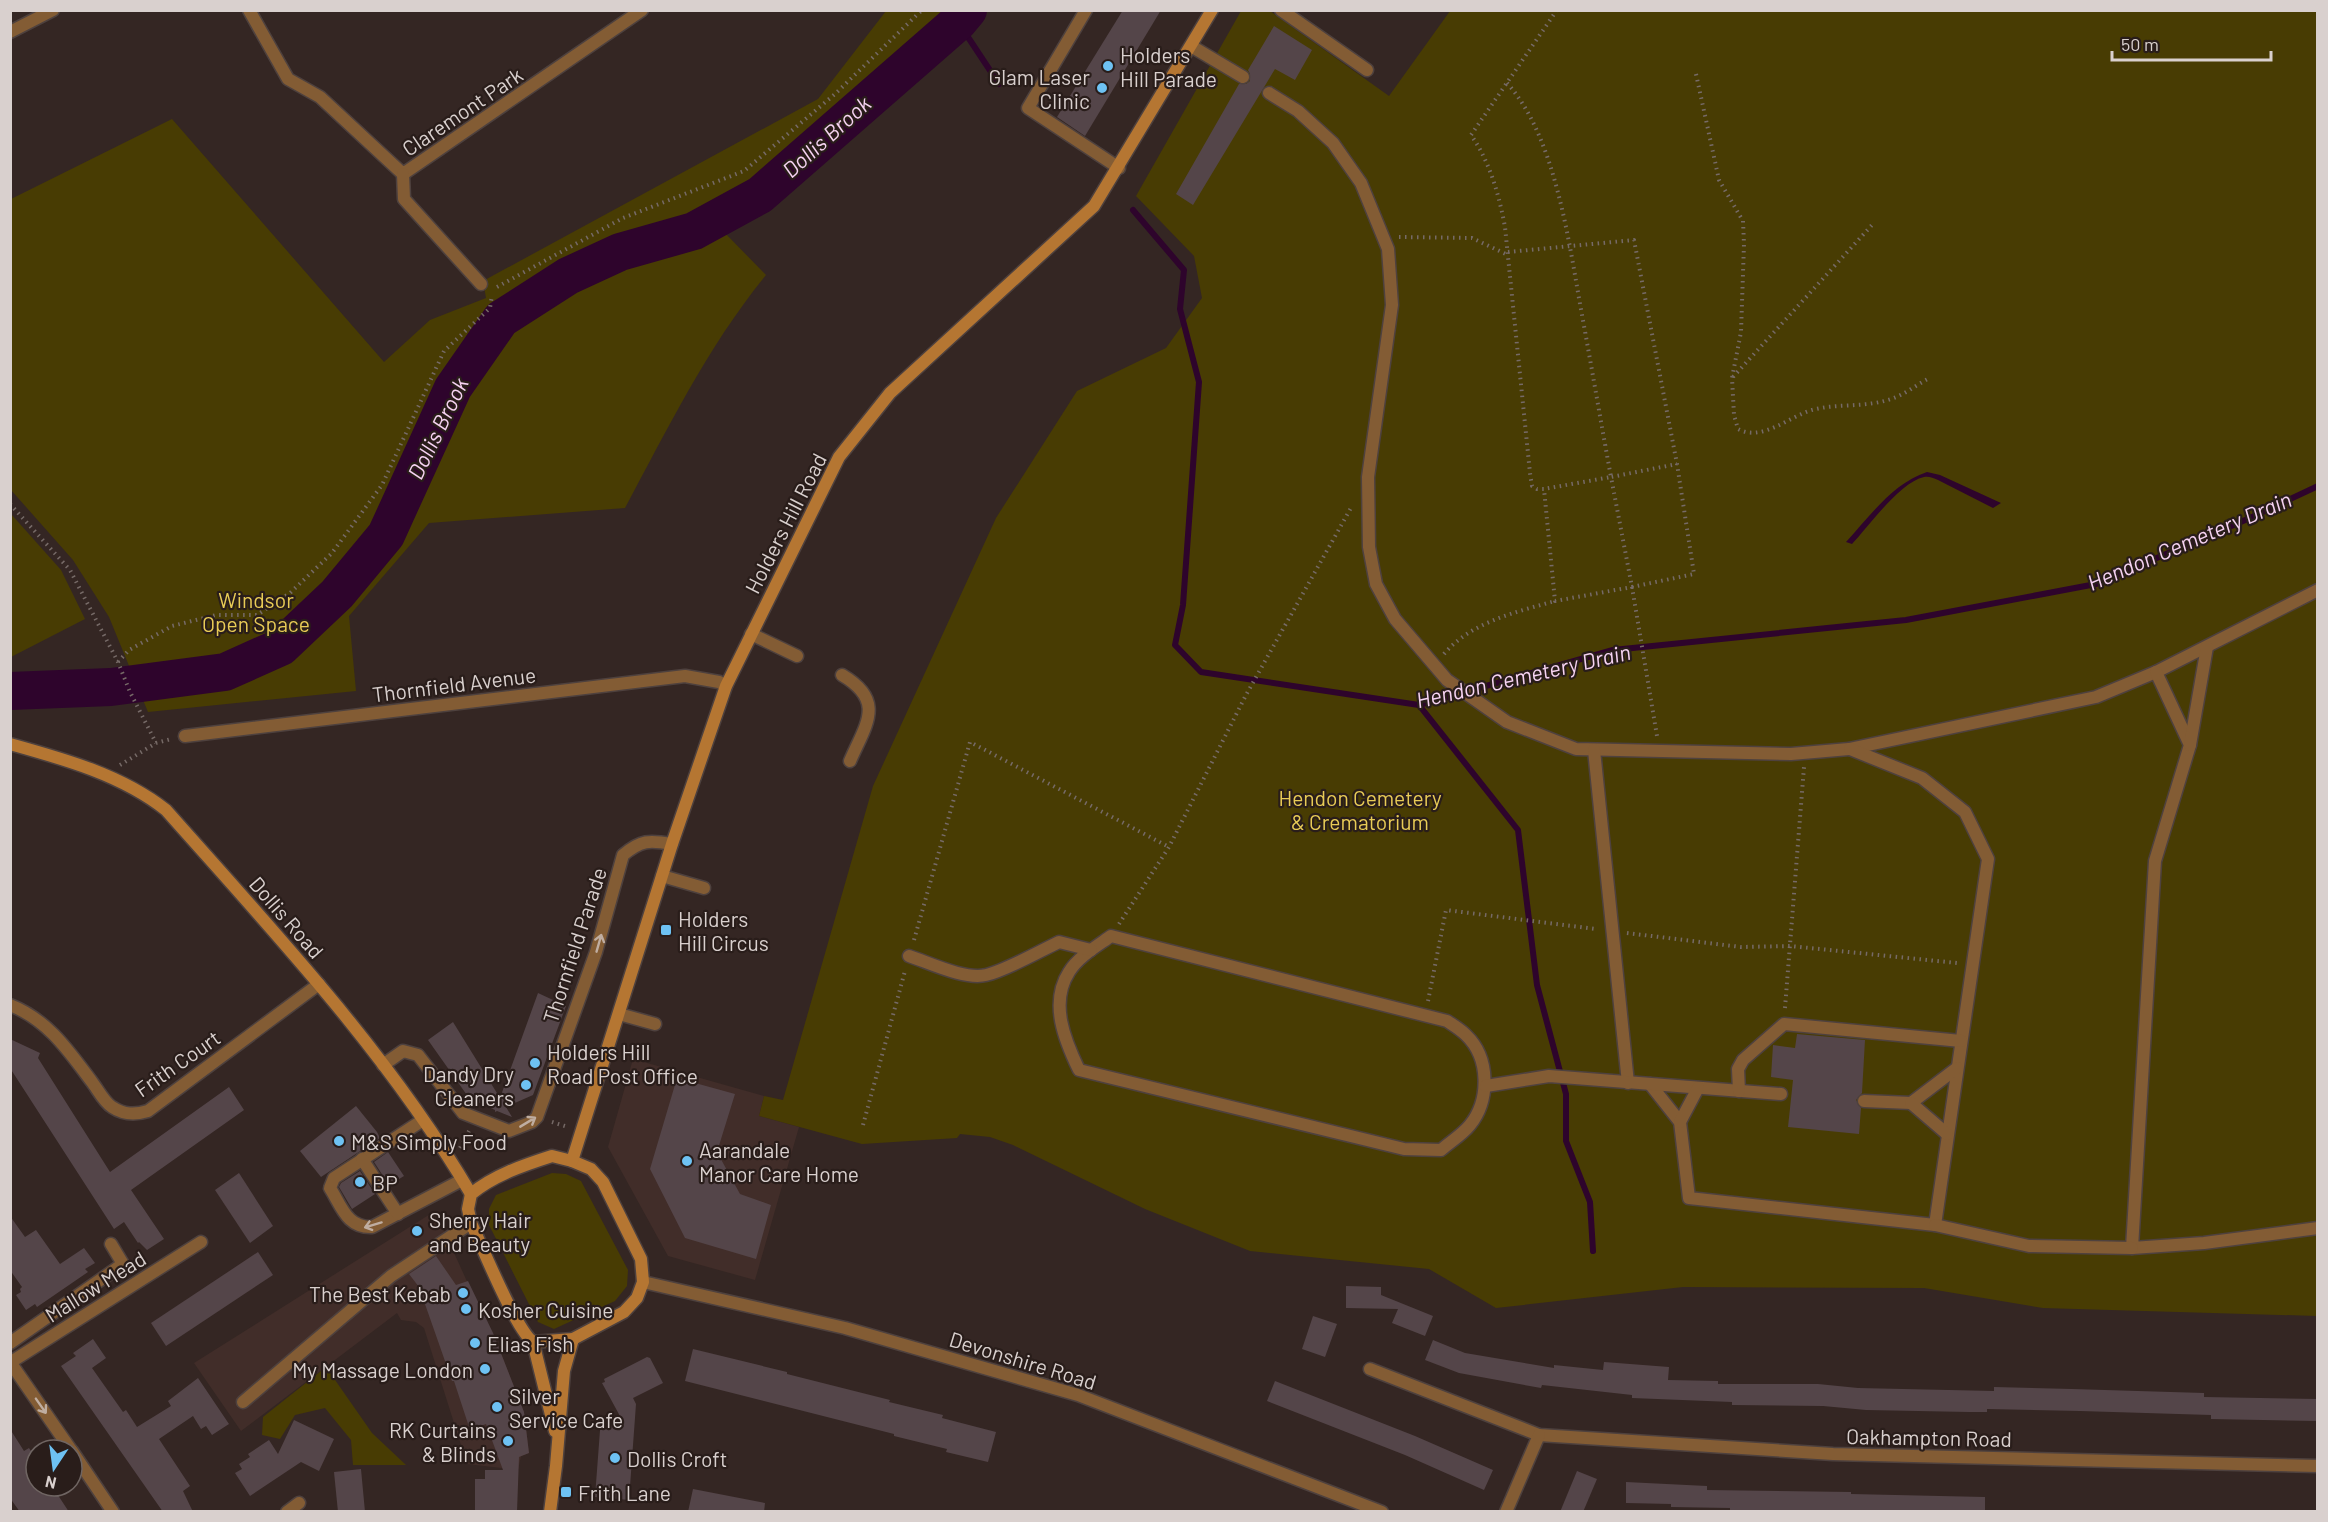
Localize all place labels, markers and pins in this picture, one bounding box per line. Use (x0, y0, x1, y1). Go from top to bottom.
place label: Holders Hill Parade (1120, 42, 1217, 91)
marker: Holders Hill Parade (1101, 59, 1115, 73)
place label: Glam Laser Clinic (988, 64, 1090, 113)
marker: Glam Laser Clinic (1095, 81, 1109, 95)
place label: Holders Hill Circus (678, 906, 769, 955)
marker: Holders Hill Circus (659, 923, 673, 937)
place label: Holders Hill Road Post Office (547, 1039, 698, 1088)
marker: Holders Hill Road Post Office (528, 1056, 542, 1070)
place label: Dandy Dry Cleaners (423, 1061, 514, 1110)
marker: Dandy Dry Cleaners (519, 1078, 533, 1092)
place label: M&S Simply Food (351, 1129, 507, 1154)
marker: M&S Simply Food (332, 1134, 346, 1148)
place label: Aarandale Manor Care Home (699, 1137, 859, 1186)
marker: Aarandale Manor Care Home (680, 1154, 694, 1168)
place label: BP (372, 1170, 398, 1195)
marker: BP (353, 1175, 367, 1189)
place label: Sherry Hair and Beauty (429, 1207, 531, 1256)
marker: Sherry Hair and Beauty (410, 1224, 424, 1238)
place label: The Best Kebab (309, 1281, 451, 1306)
marker: The Best Kebab (456, 1286, 470, 1300)
place label: Kosher Cuisine (478, 1297, 613, 1322)
marker: Kosher Cuisine (459, 1302, 473, 1316)
place label: Elias Fish (487, 1331, 574, 1356)
marker: Elias Fish (468, 1336, 482, 1350)
place label: My Massage London (292, 1357, 473, 1382)
marker: My Massage London (478, 1362, 492, 1376)
place label: Silver Service Cafe (509, 1383, 623, 1432)
marker: Silver Service Cafe (490, 1400, 504, 1414)
place label: RK Curtains & Blinds (389, 1417, 496, 1466)
marker: RK Curtains & Blinds (501, 1434, 515, 1448)
place label: Dollis Croft (627, 1446, 727, 1471)
marker: Dollis Croft (608, 1451, 622, 1465)
place label: Frith Lane (578, 1480, 671, 1505)
marker: Frith Lane (559, 1485, 573, 1499)

